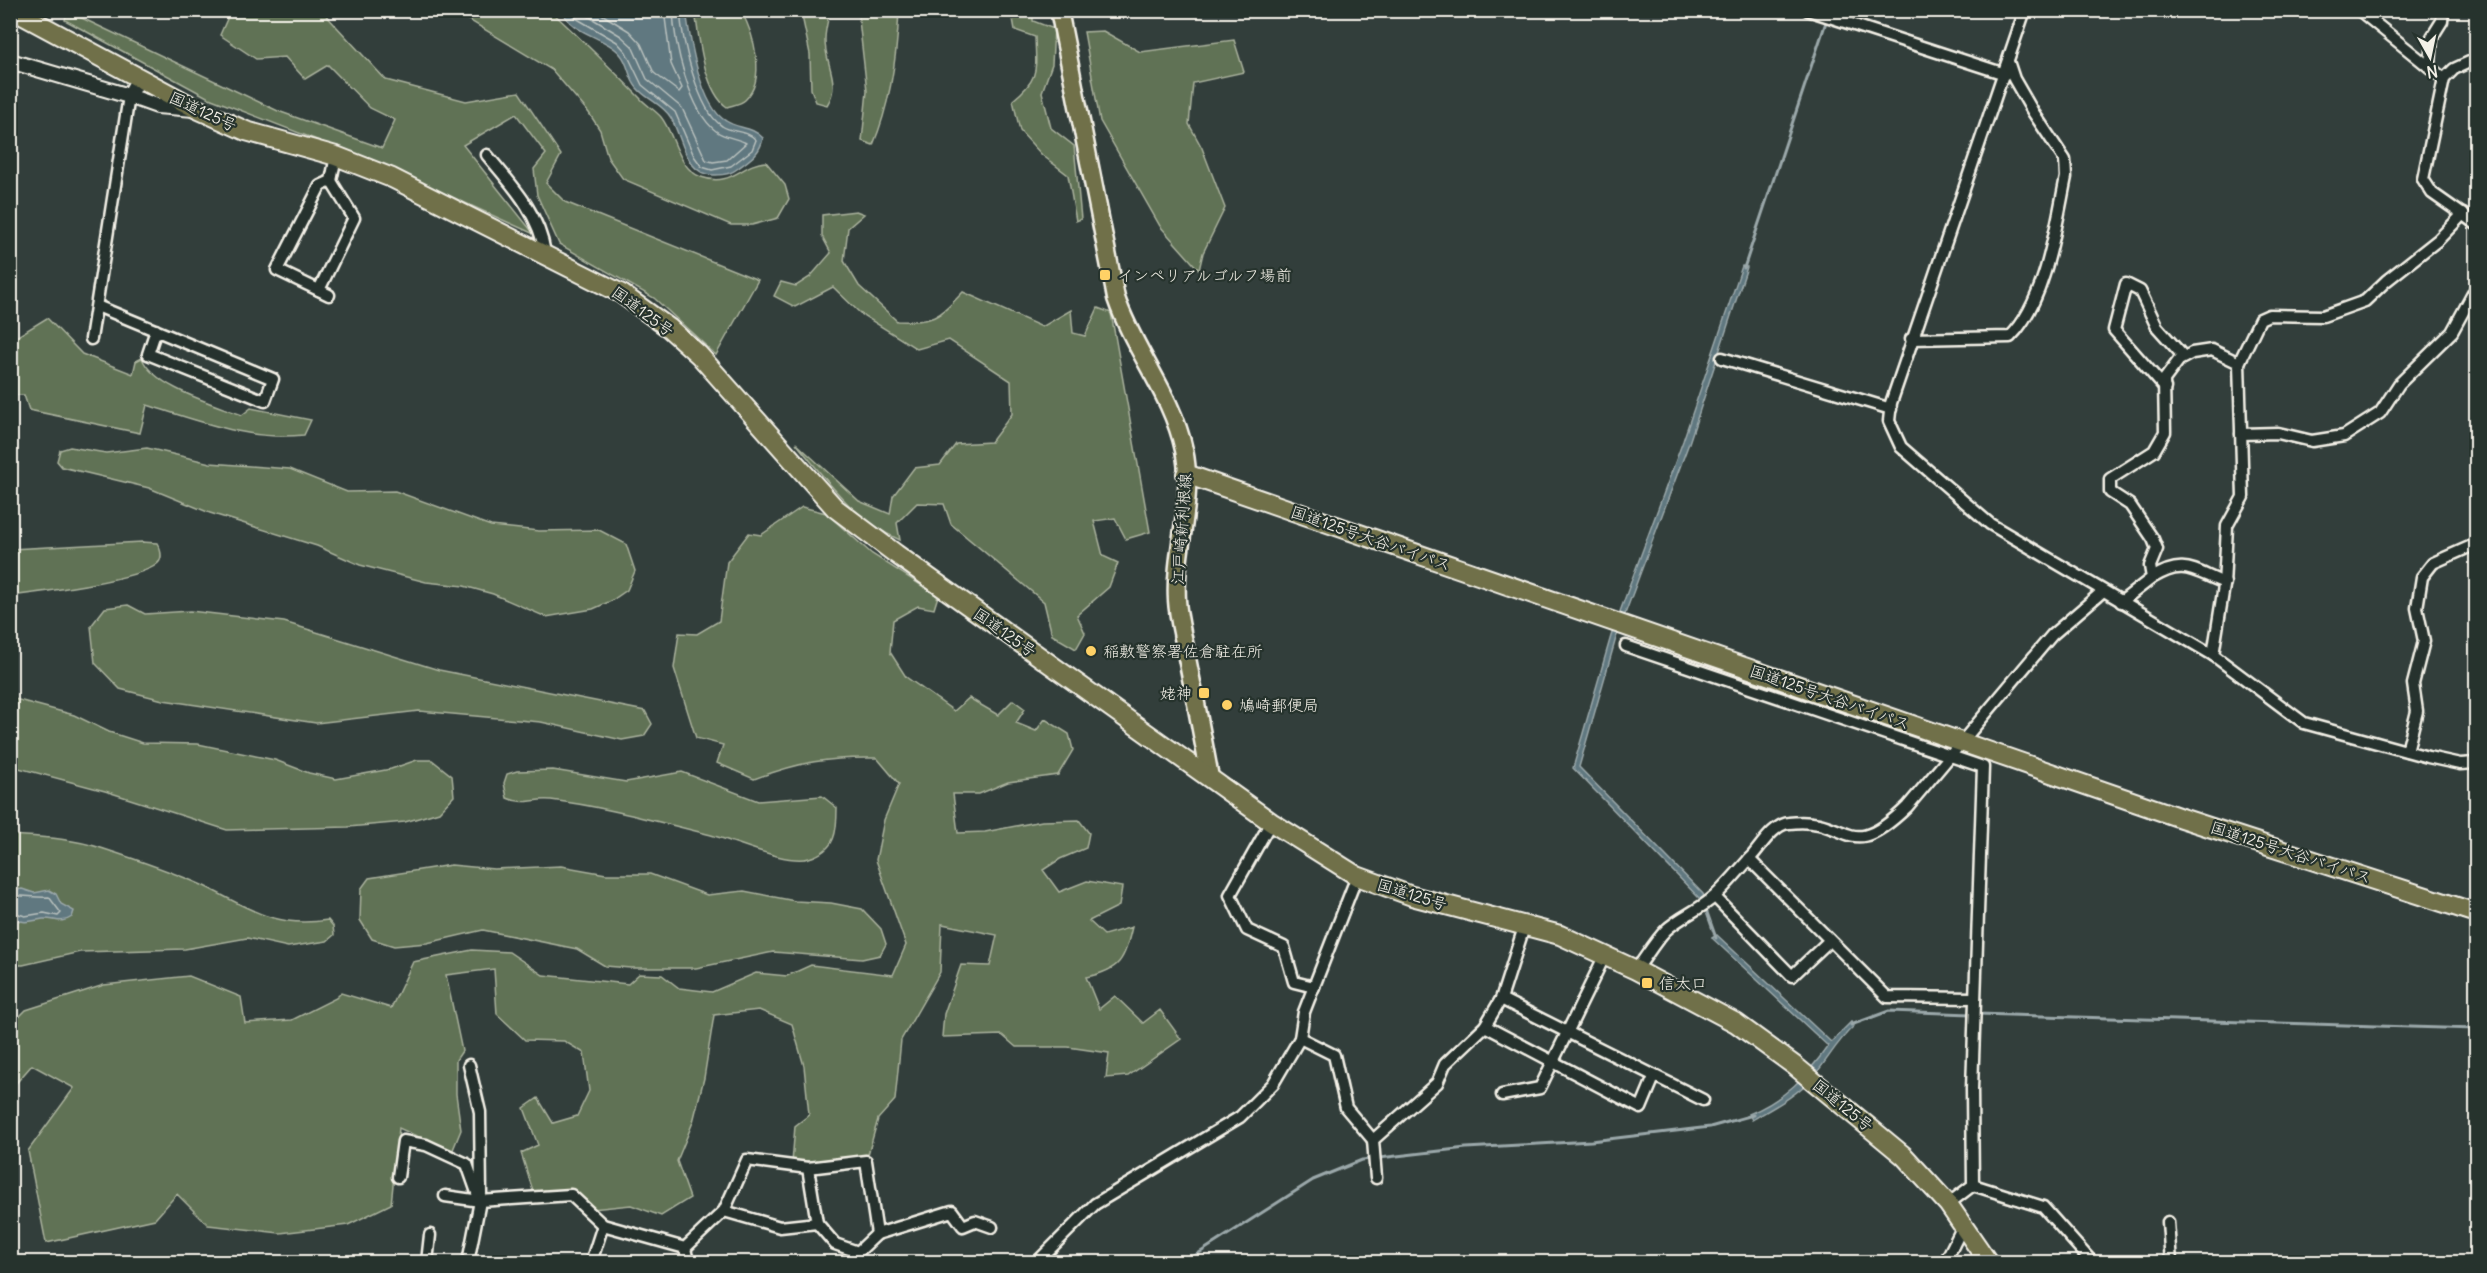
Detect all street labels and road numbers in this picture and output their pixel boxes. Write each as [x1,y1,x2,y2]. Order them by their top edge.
street label: 国道125号 [166,87,240,135]
street label: 国道125号 [608,282,678,340]
street label: 江戸崎新利根線 [1167,472,1195,586]
street label: 国道125号大谷バイパス [1288,501,1454,575]
street label: 国道125号 [970,603,1040,661]
street label: 国道125号大谷バイパス [1747,660,1913,734]
street label: 国道125号大谷バイパス [2208,817,2374,887]
street label: 国道125号 [1374,874,1450,914]
street label: 国道125号 [1809,1074,1877,1136]

